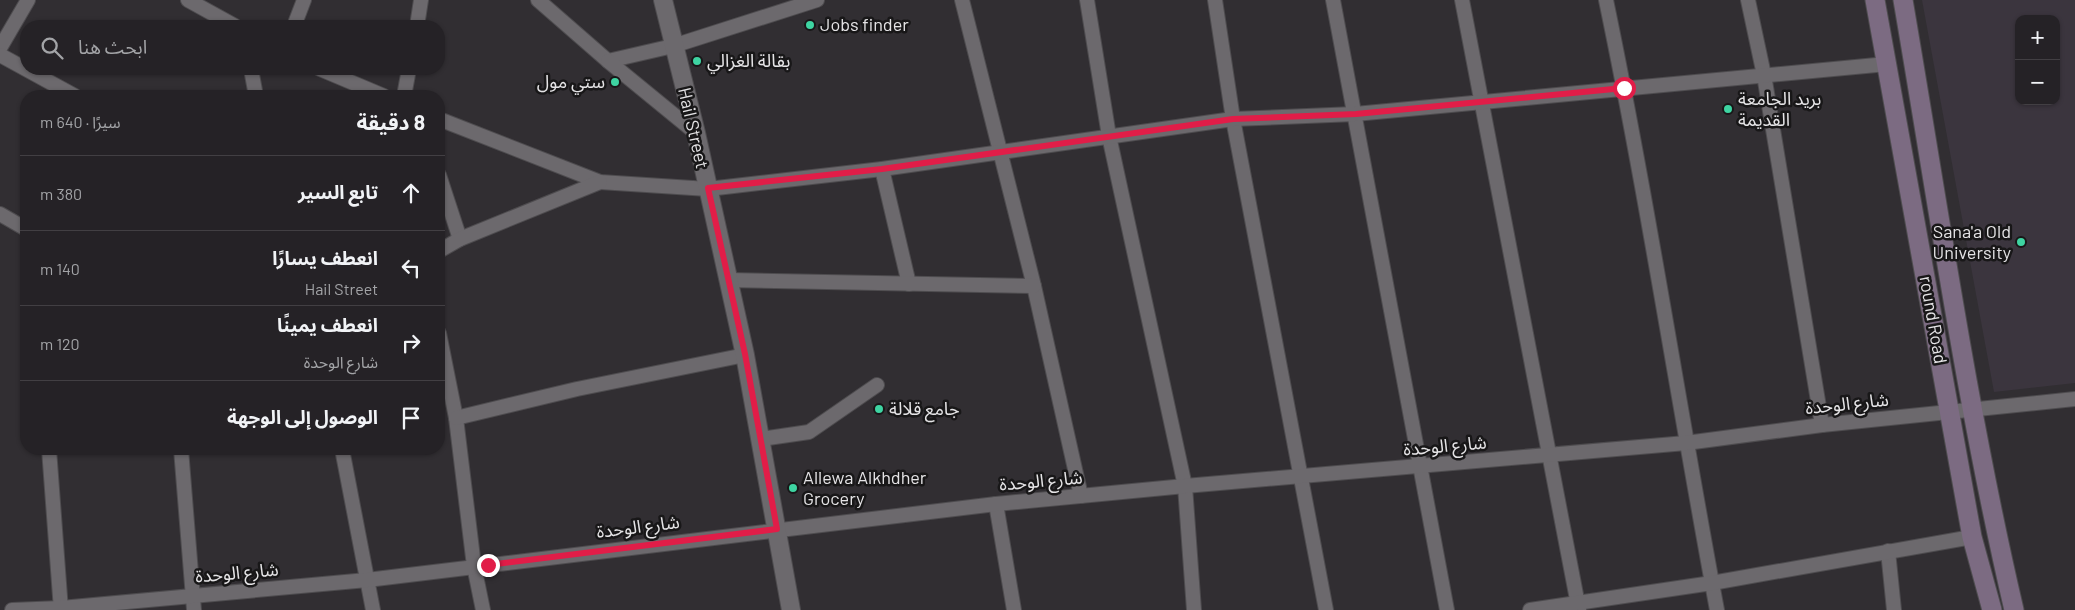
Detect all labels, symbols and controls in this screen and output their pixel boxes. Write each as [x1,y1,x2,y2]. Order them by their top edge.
place label: Jobs finder [820,13,909,35]
map controls [2015,15,2060,105]
button: + [2015,15,2060,60]
marker: Jobs finder [804,19,816,31]
search box [20,20,445,75]
icon: search [38,34,66,62]
text: ابحث هنا [78,35,147,58]
place label: بقالة الغزالي [707,49,790,74]
marker: بقالة الغزالي [691,55,703,67]
button: − [2015,60,2060,105]
place label: ستي مول [537,70,605,95]
marker: ستي مول [609,76,621,88]
route start [1613,77,1636,100]
street label: Hail Street [674,85,714,170]
place label: بريد الجامعة القديمة [1738,87,1821,130]
marker: بريد الجامعة القديمة [1722,103,1734,115]
text: 8 دقيقة [357,109,425,134]
text: سيرًا · 640 m [40,112,121,131]
icon: ahead [397,179,425,207]
text: تابع السير [298,180,378,203]
text: 380 m [40,184,82,203]
place label: Sana'a Old University [1933,220,2011,263]
marker: Sana'a Old University [2015,236,2027,248]
text: انعطف يسارًا [272,246,378,269]
icon: left [397,254,425,282]
text: 140 m [40,259,80,278]
street label: round Road [1915,274,1953,365]
text: Hail Street [305,279,378,298]
text: انعطف يمينًا [277,313,378,336]
icon: right [397,329,425,357]
text: 120 m [40,334,80,353]
text: شارع الوحدة [304,352,378,371]
street label: شارع الوحدة [1804,388,1890,422]
place label: جامع قلالة [889,397,960,423]
marker: جامع قلالة [873,403,885,415]
icon: arrive [397,404,425,432]
text: الوصول إلى الوجهة [227,405,378,428]
street label: شارع الوحدة [1402,430,1488,464]
street label: شارع الوحدة [998,465,1084,499]
place label: Allewa Alkhdher Grocery [803,466,927,509]
marker: Allewa Alkhdher Grocery [787,482,799,494]
street label: شارع الوحدة [595,510,681,546]
route end [477,554,500,577]
street label: شارع الوحدة [194,557,280,591]

